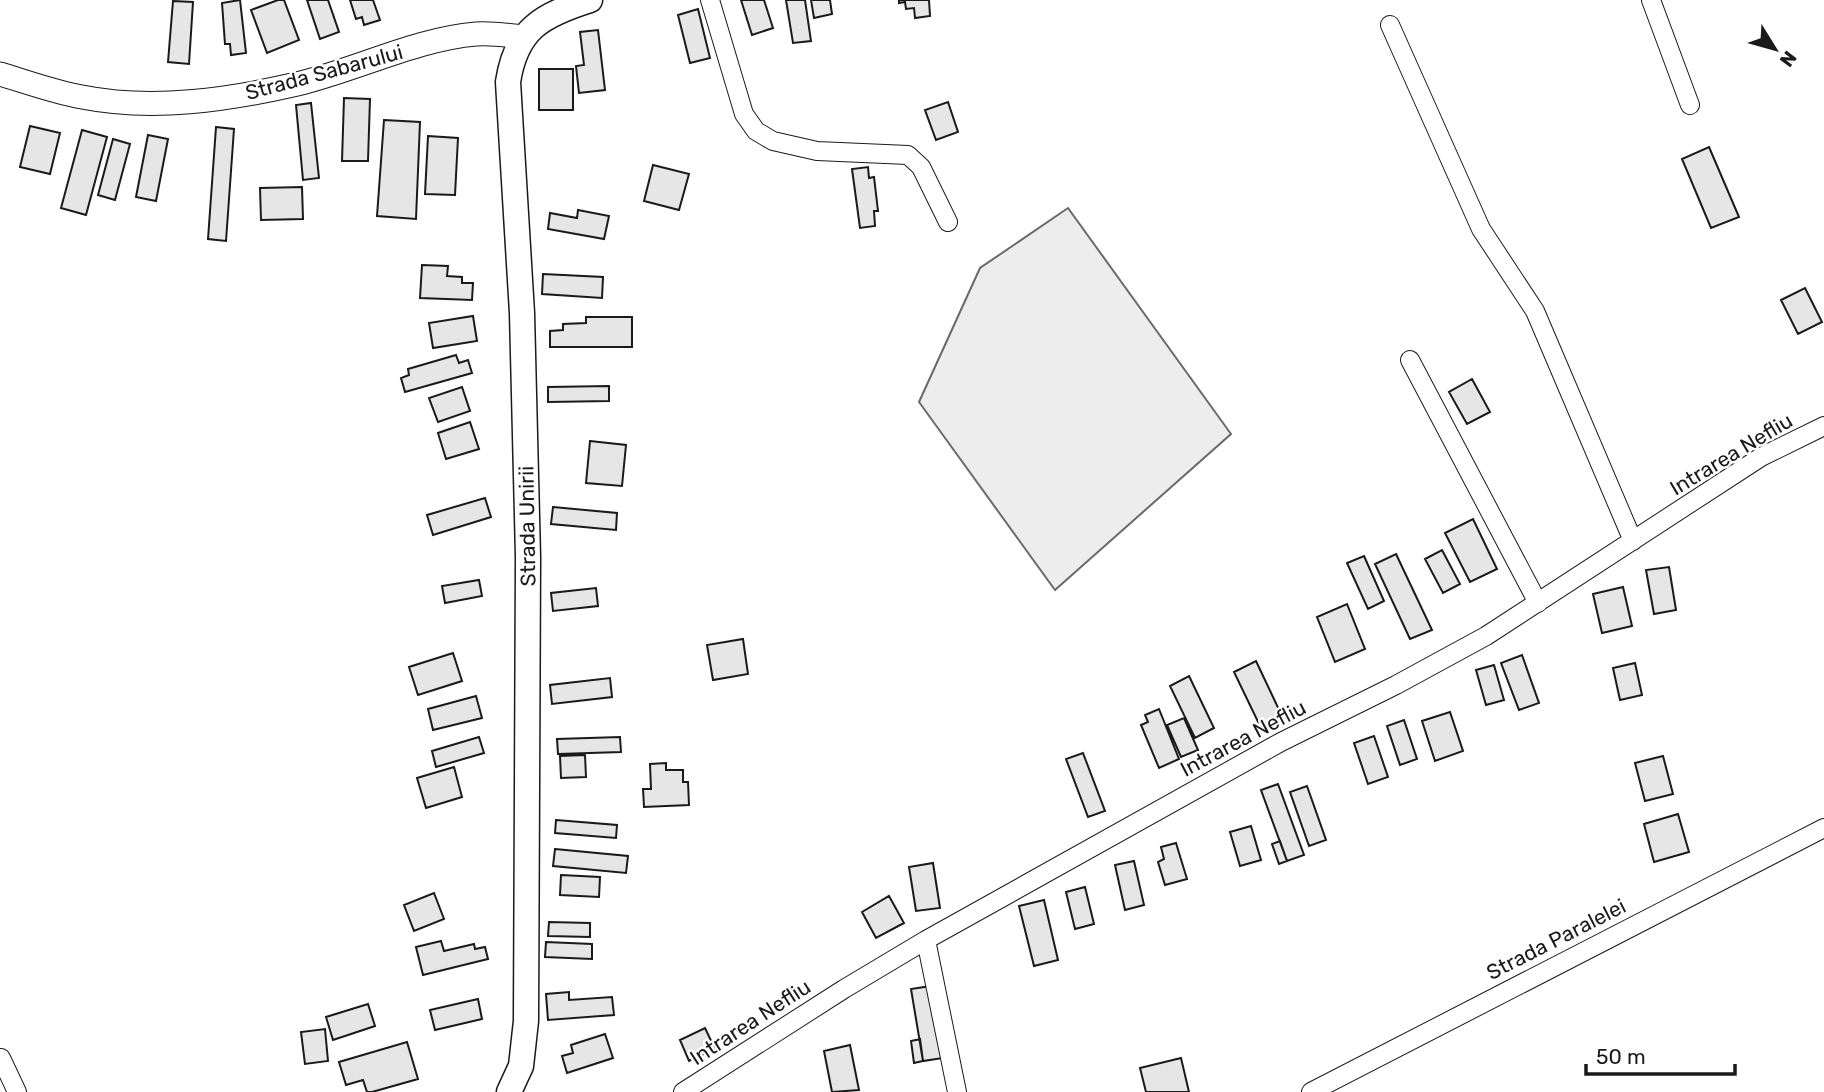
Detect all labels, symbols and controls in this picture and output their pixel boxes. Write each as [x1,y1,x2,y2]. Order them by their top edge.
north arrow [1740,14,1810,84]
street label: Strada Sabarului [242,39,406,105]
text: N [1775,47,1801,71]
street label: Intrarea Nefliu [1665,408,1797,500]
street label: Strada Unirii [513,466,541,586]
street label: Intrarea Nefliu [1176,694,1310,782]
street label: Strada Paralelei [1482,893,1630,985]
street label: Intrarea Nefliu [685,974,815,1070]
scale bar [1586,1032,1735,1076]
text: 50 m [1596,1044,1646,1069]

